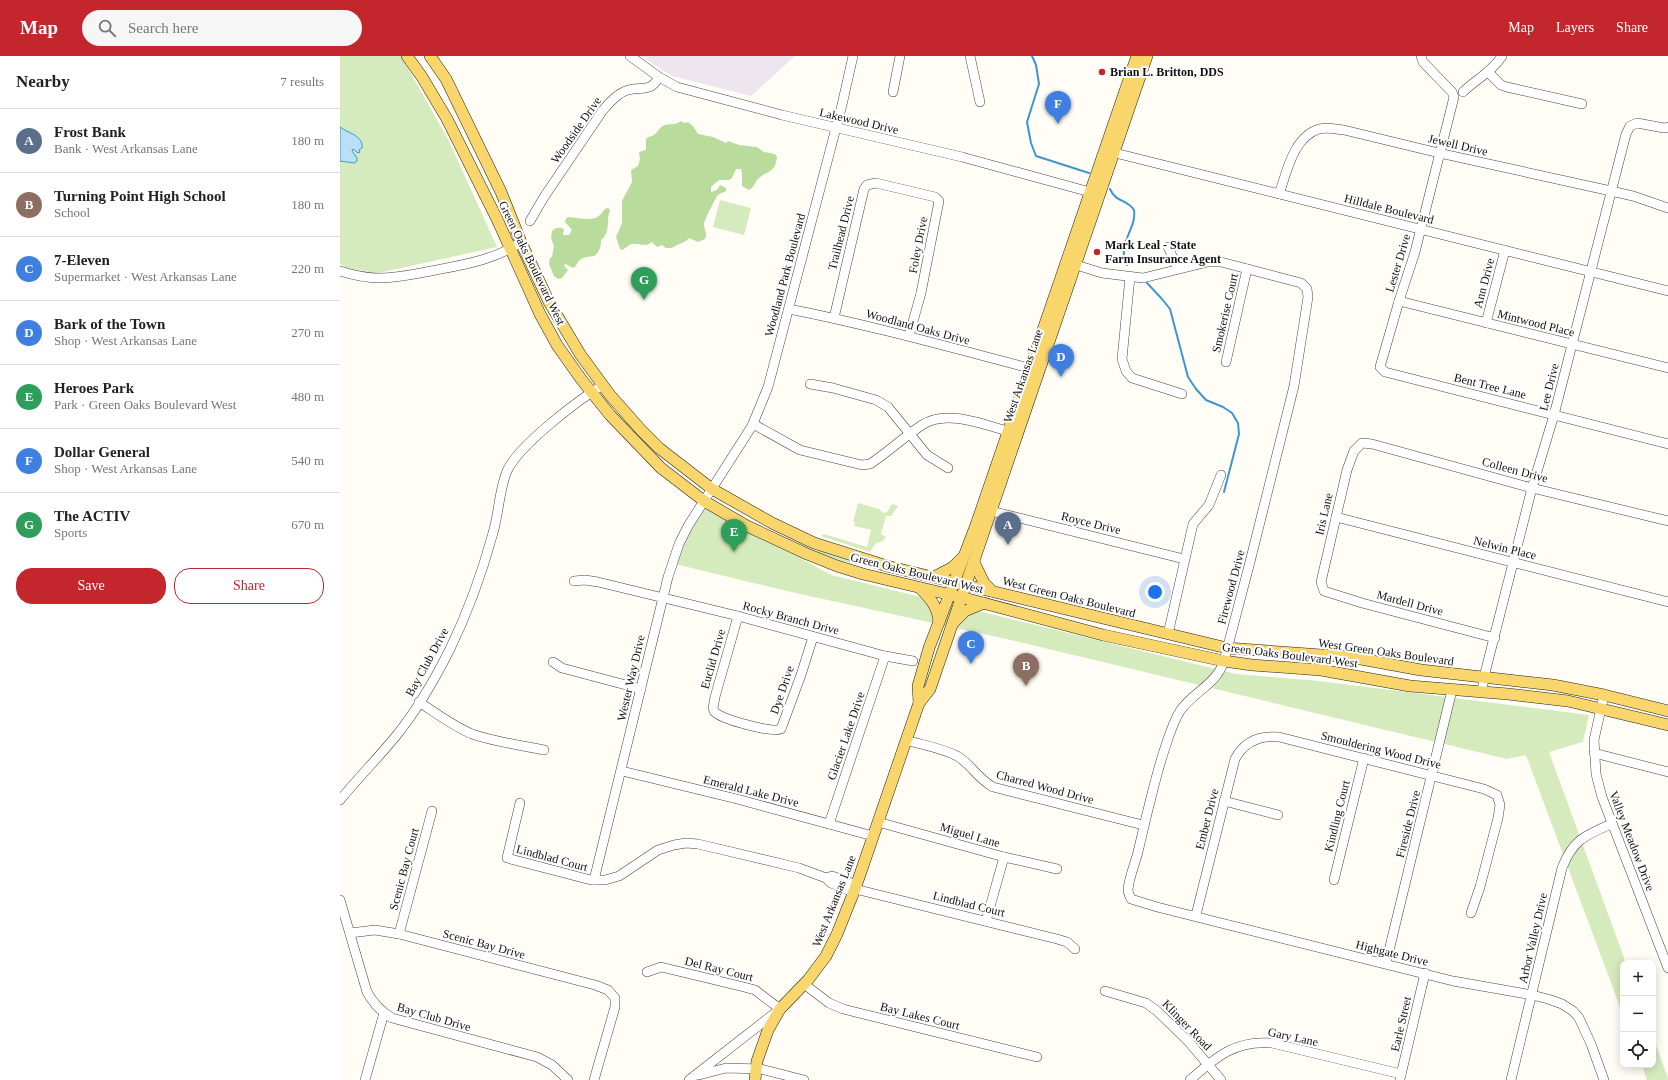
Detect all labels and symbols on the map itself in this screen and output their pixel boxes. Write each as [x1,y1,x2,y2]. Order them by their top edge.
place label: Brian L. Britton, DDS [1110,65,1224,79]
marker: Brian L. Britton, DDS [1097,67,1107,77]
pin: F [1045,91,1071,124]
street label: Woodside Drive [548,94,604,166]
street label: Lakewood Drive [818,105,900,137]
street label: Jewell Drive [1427,131,1489,159]
street label: Hilldale Boulevard [1343,191,1435,227]
street label: Trailhead Drive [825,194,857,272]
street label: Green Oaks Boulevard West [496,199,568,328]
street label: Woodland Park Boulevard [762,212,808,338]
street label: Foley Drive [906,215,930,275]
street label: Lester Drive [1382,232,1414,294]
place label: Mark Leal - State Farm Insurance Agent [1105,238,1221,266]
marker: Mark Leal - State Farm Insurance Agent [1092,247,1102,257]
street label: Ann Drive [1471,257,1497,309]
pin: G [631,267,657,300]
street label: Smokerise Court [1209,271,1241,354]
street label: Woodland Oaks Drive [865,306,971,348]
street label: Mintwood Place [1496,307,1576,339]
street label: West Arkansas Lane [1000,328,1046,424]
pin: D [1048,344,1074,377]
street label: Lee Drive [1536,362,1562,412]
street label: Bent Tree Lane [1452,370,1528,402]
street label: Colleen Drive [1481,454,1549,486]
street label: Iris Lane [1312,491,1336,537]
street label: Royce Drive [1060,509,1122,537]
pin: A [995,512,1021,545]
pin: E [721,519,747,552]
street label: Nelwin Place [1472,533,1538,563]
street label: Firewood Drive [1214,548,1248,626]
street label: Green Oaks Boulevard West [849,550,986,596]
street label: West Green Oaks Boulevard [1001,574,1137,620]
your location [1145,582,1165,602]
street label: Mardell Drive [1375,587,1445,619]
street label: Rocky Branch Drive [741,598,841,638]
street label: Bay Club Drive [402,625,452,699]
street label: Euclid Drive [698,627,728,691]
pin: C [958,631,984,664]
street label: Wester Way Drive [614,634,648,722]
street label: West Green Oaks Boulevard [1317,636,1455,668]
street label: Green Oaks Boulevard West [1221,640,1359,670]
pin: B [1013,653,1039,686]
street label: Dye Drive [767,664,797,716]
street label: Glacier Lake Drive [824,690,868,782]
street label: Smouldering Wood Drive [1319,728,1443,772]
street label: Charred Wood Drive [995,767,1095,807]
street label: Emerald Lake Drive [702,772,800,810]
street label: Kindling Court [1321,778,1353,853]
street label: Ember Drive [1193,787,1221,851]
street label: Fireside Drive [1393,789,1423,859]
street label: Valley Meadow Drive [1606,789,1658,893]
street label: Miguel Lane [938,820,1002,850]
street label: Scenic Bay Court [386,826,422,912]
street label: Lindblad Court [515,842,590,874]
street label: West Arkansas Lane [809,853,859,949]
street label: Lindblad Court [932,888,1007,920]
street label: Arbor Valley Drive [1516,891,1550,985]
street label: Scenic Bay Drive [441,926,527,962]
street label: Highgate Drive [1354,937,1430,969]
street label: Del Ray Court [683,954,755,984]
street label: Earle Street [1388,994,1414,1053]
street label: Klinger Road [1159,997,1215,1053]
street label: Bay Lakes Court [879,999,962,1033]
street label: Bay Club Drive [396,1000,472,1034]
street label: Gary Lane [1267,1025,1319,1049]

